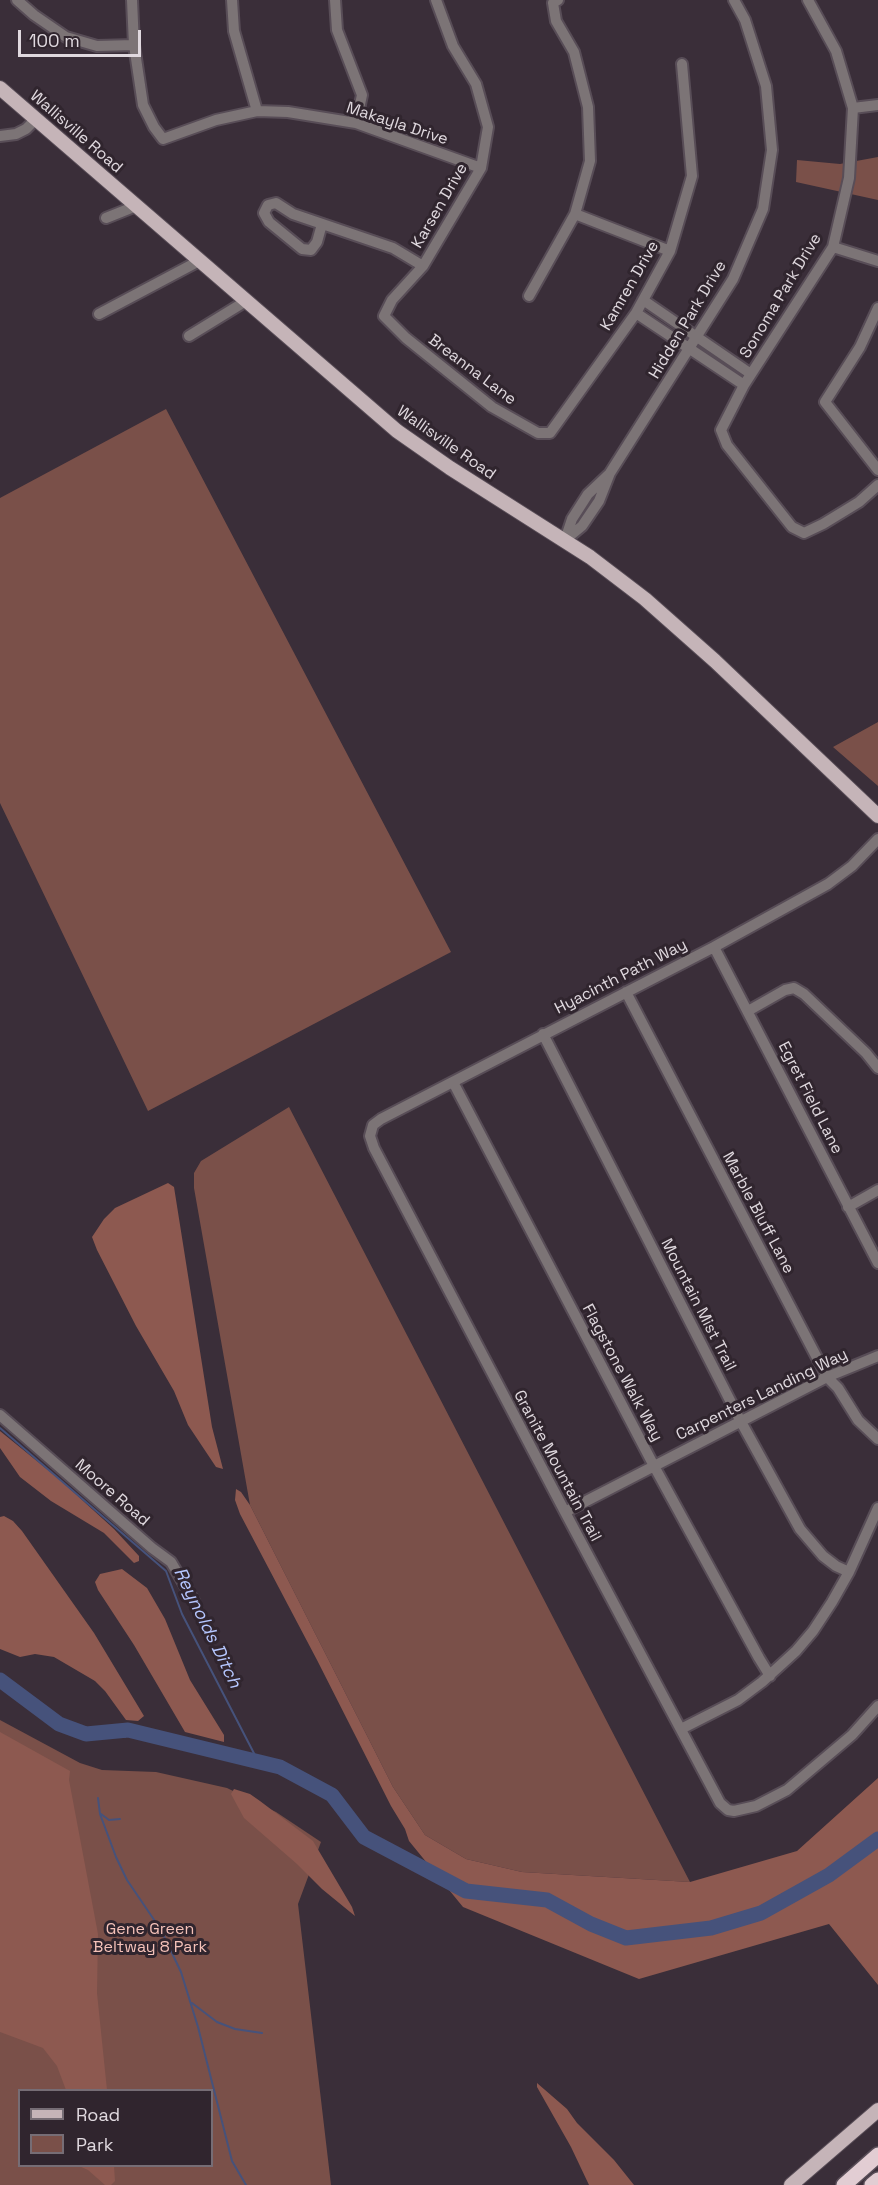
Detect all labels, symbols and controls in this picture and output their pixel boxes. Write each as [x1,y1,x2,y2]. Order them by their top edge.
scale bar [21,18,144,56]
text: 100 m [29,29,80,52]
street label: Wallisville Road [26,87,126,177]
street label: Makayla Drive [344,99,450,149]
street label: Karsen Drive [408,160,472,252]
street label: Sonoma Park Drive [736,230,826,362]
street label: Kamren Drive [597,238,663,334]
street label: Hidden Park Drive [645,258,731,382]
street label: Breanna Lane [424,331,520,409]
street label: Wallisville Road [393,402,499,484]
street label: Hyacinth Path Way [552,935,690,1019]
street label: Egret Field Lane [773,1039,847,1157]
street label: Marble Bluff Lane [718,1149,798,1277]
street label: Mountain Mist Trail [656,1236,740,1374]
street label: Flagstone Walk Way [578,1301,666,1445]
street label: Carpenters Landing Way [673,1345,851,1445]
street label: Granite Mountain Trail [509,1387,605,1545]
street label: Moore Road [71,1456,153,1530]
water label: Reynolds Ditch [168,1564,246,1692]
park label: Gene Green Beltway 8 Park [93,1920,207,1958]
legend [18,2089,213,2167]
text: Road [76,2103,120,2126]
text: Park [76,2133,113,2156]

